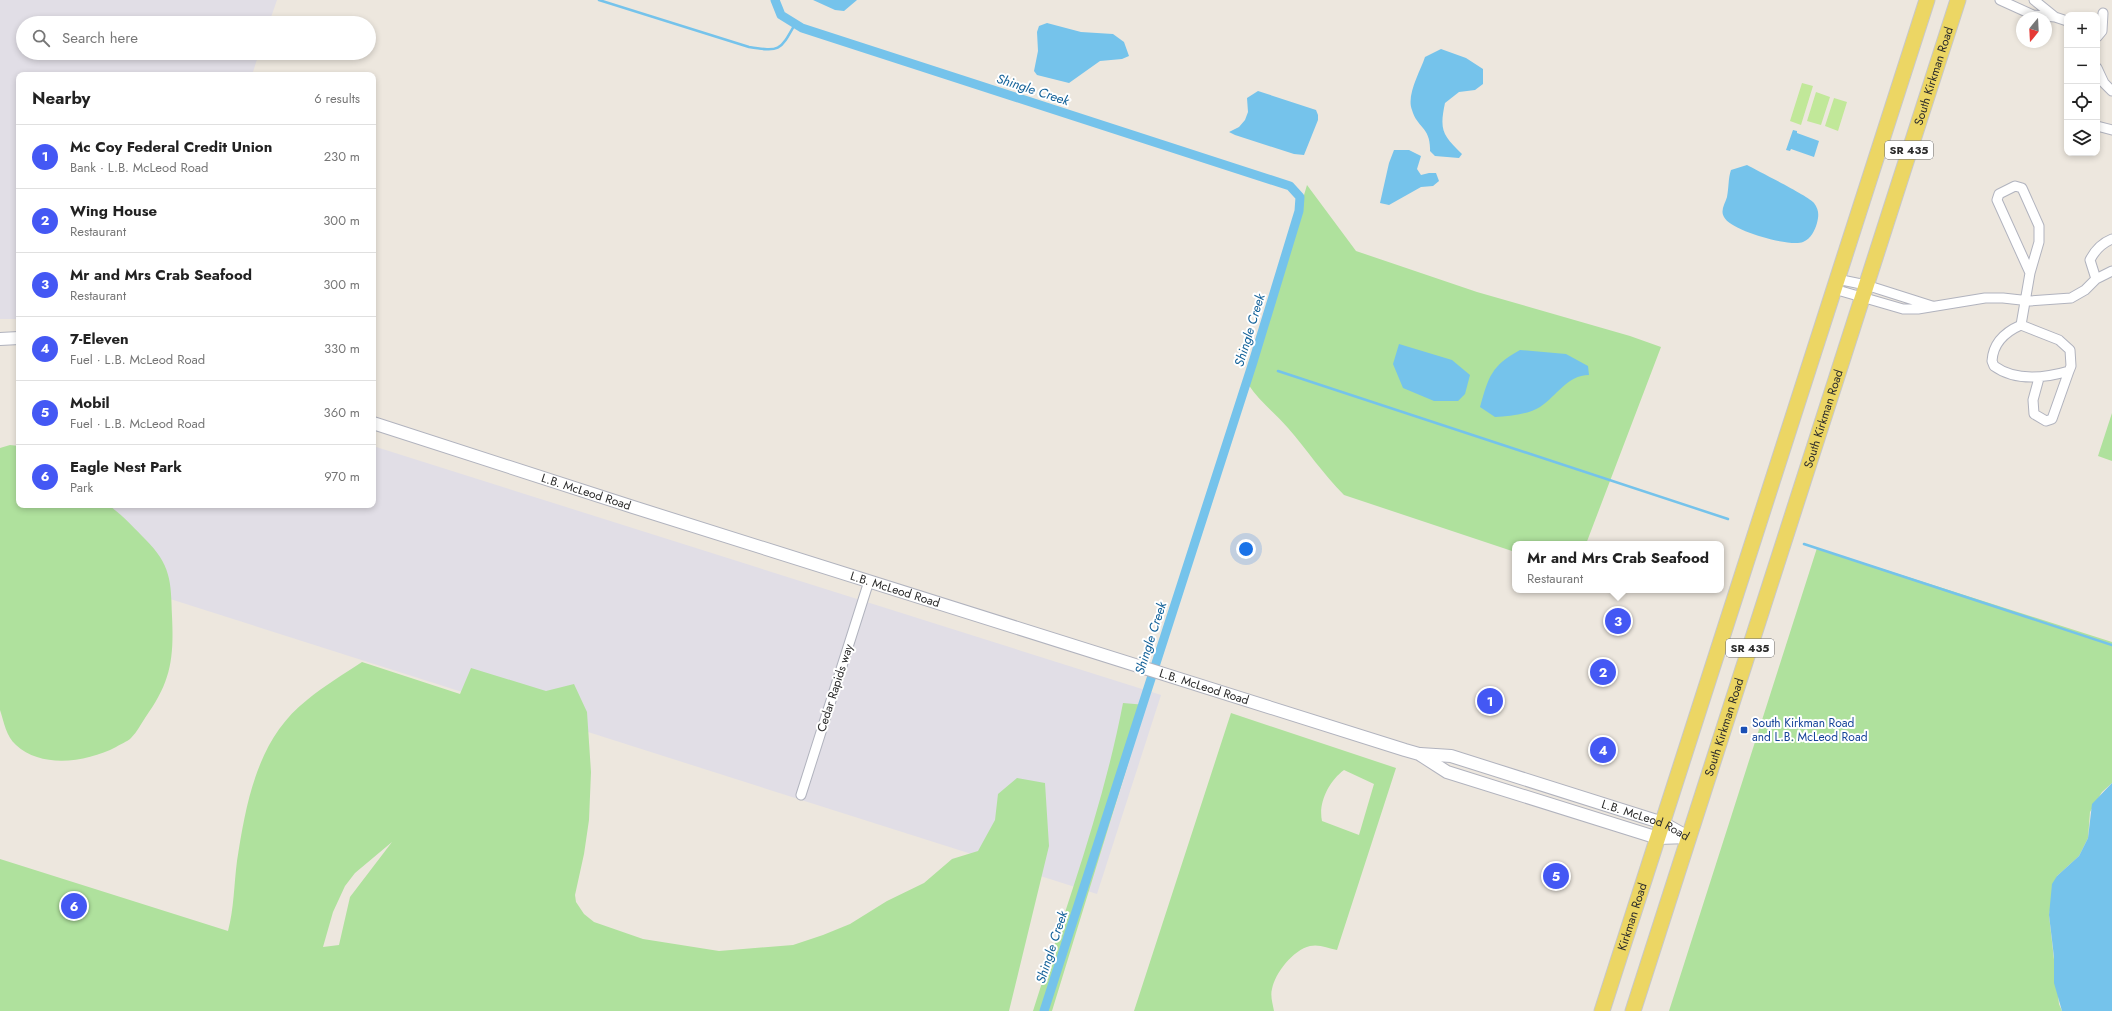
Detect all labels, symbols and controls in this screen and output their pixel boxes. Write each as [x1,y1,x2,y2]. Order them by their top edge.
north arrow [2016,12,2052,48]
map controls [2064,12,2100,156]
button: + [2064,12,2100,48]
search box [16,16,376,60]
street label: South Kirkman Road [1909,25,1958,128]
icon: search [30,27,52,49]
text: Search here [62,27,138,49]
button: − [2064,48,2100,84]
water label: Shingle Creek [994,69,1072,110]
button: locate [2064,84,2100,120]
text: Nearby [32,86,90,110]
text: 6 results [314,89,360,108]
button: layers [2064,120,2100,156]
text: Mc Coy Federal Credit Union [70,136,272,158]
road number: SR 435 [1885,141,1933,159]
text: 1 [42,147,48,166]
text: 230 m [324,147,360,166]
text: Bank · L.B. McLeod Road [70,158,209,177]
text: Wing House [70,200,157,222]
text: 2 [41,211,49,230]
text: 300 m [323,211,360,230]
text: Restaurant [70,222,126,241]
text: Mr and Mrs Crab Seafood [70,264,252,286]
text: 3 [41,275,49,294]
text: 300 m [323,275,360,294]
text: Restaurant [70,286,126,305]
water label: Shingle Creek [1229,291,1270,369]
text: 7-Eleven [70,328,129,350]
text: 4 [40,339,50,358]
text: 330 m [324,339,360,358]
text: Fuel · L.B. McLeod Road [70,350,205,369]
street label: South Kirkman Road [1799,367,1848,470]
text: Mobil [70,392,110,414]
text: 5 [41,403,49,422]
text: 360 m [324,403,360,422]
text: Fuel · L.B. McLeod Road [70,414,205,433]
text: Eagle Nest Park [70,456,182,478]
text: 6 [41,467,49,486]
text: 970 m [324,467,360,486]
street label: L.B. McLeod Road [539,469,633,515]
text: Park [70,478,93,497]
your location [1236,539,1256,559]
popup [1512,541,1724,593]
text: Mr and Mrs Crab Seafood [1527,547,1709,569]
street label: L.B. McLeod Road [848,567,942,612]
text: Restaurant [1527,569,1583,588]
water label: Shingle Creek [1130,599,1171,677]
pin: 3 [1605,606,1631,636]
road number: SR 435 [1726,639,1774,657]
street label: Cedar Rapids way [812,641,858,734]
pin: 2 [1590,657,1616,687]
street label: L.B. McLeod Road [1157,664,1251,709]
street label: South Kirkman Road [1700,676,1748,779]
pin: 1 [1477,686,1503,716]
place label: South Kirkman Road and L.B. McLeod Road [1752,714,1868,746]
marker: South Kirkman Road and L.B. McLeod Road [1739,725,1749,735]
pin: 4 [1590,735,1616,765]
street label: L.B. McLeod Road [1599,795,1693,845]
pin: 5 [1543,861,1569,891]
street label: Kirkman Road [1613,881,1652,953]
pin: 6 [61,891,87,921]
water label: Shingle Creek [1031,908,1072,986]

